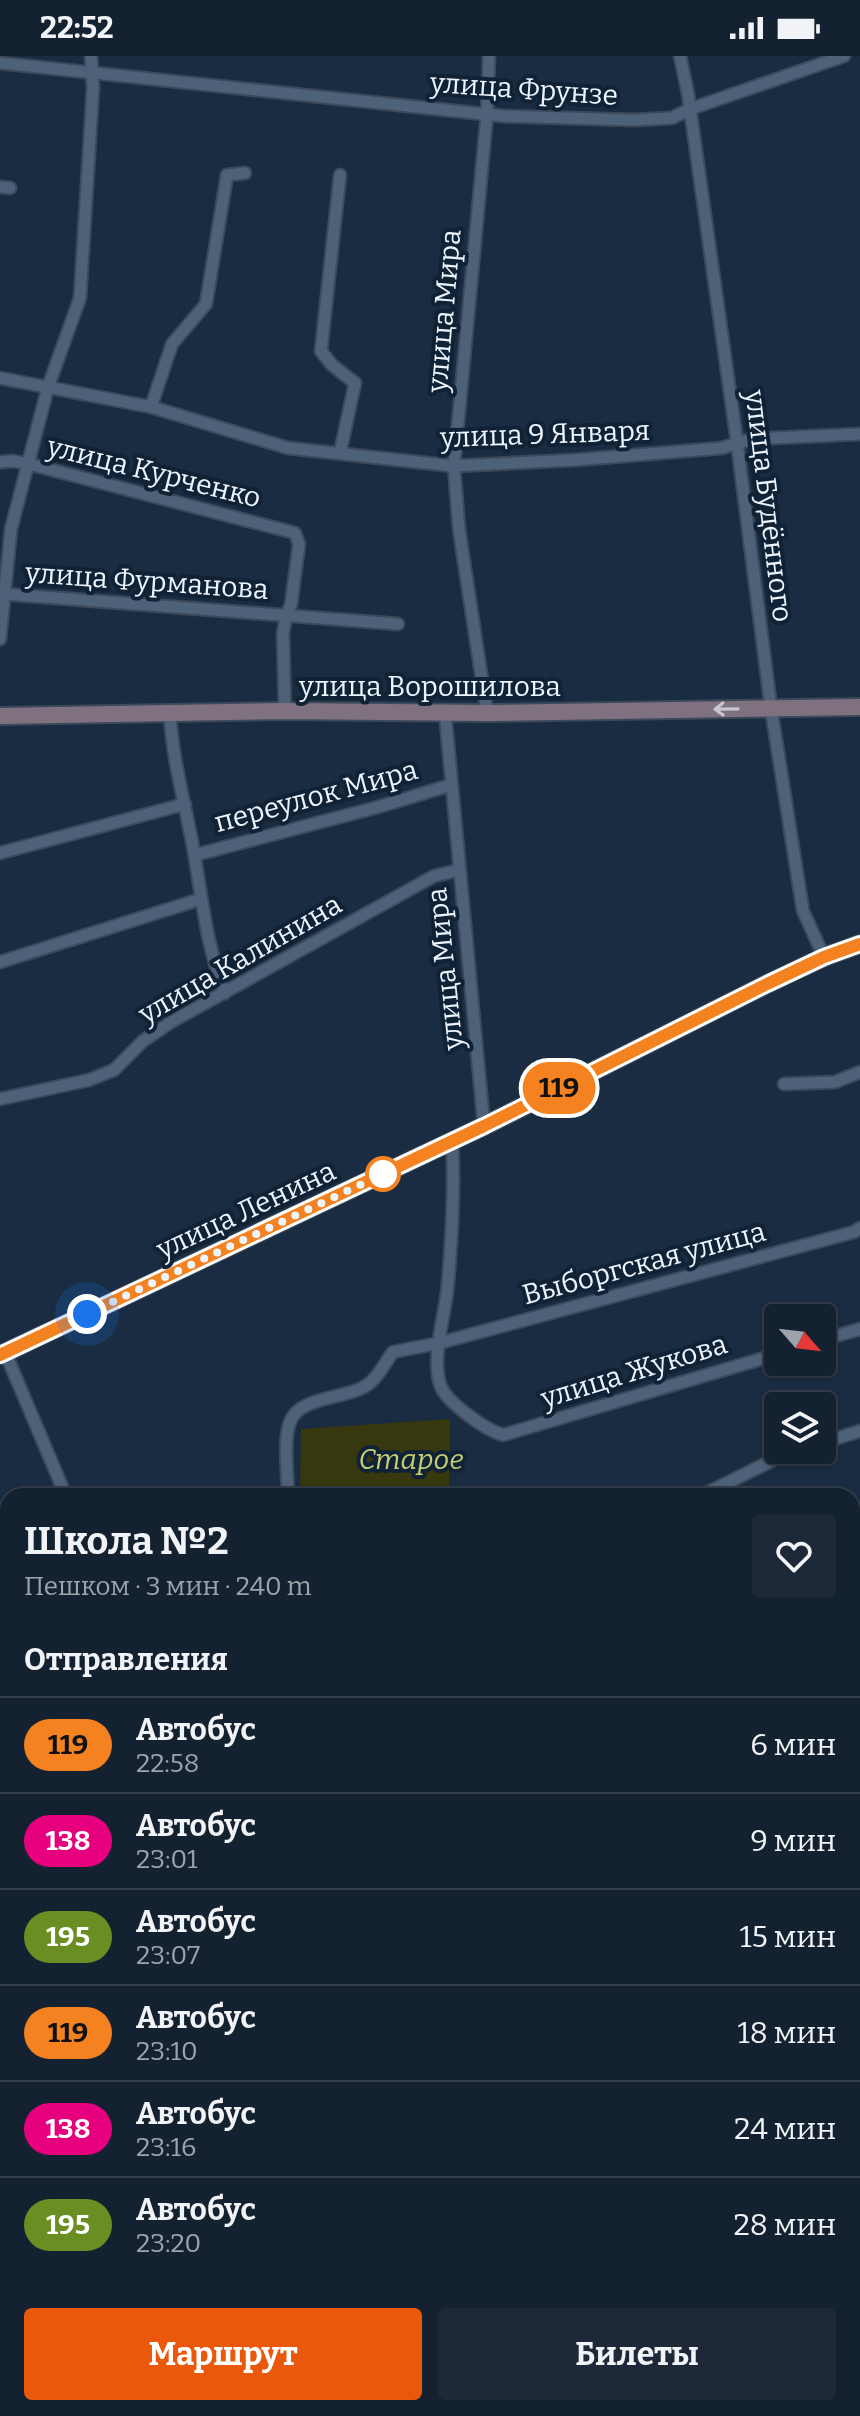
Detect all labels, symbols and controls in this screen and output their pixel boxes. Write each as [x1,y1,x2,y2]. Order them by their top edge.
text: 22:52 [40,10,114,46]
street label: улица Фрунзе [428,66,619,112]
street label: улица Мира [420,228,468,395]
street label: улица Будённого [738,387,800,624]
street label: улица 9 Января [439,414,650,454]
street label: улица Курченко [43,429,264,514]
street label: улица Фурманова [23,556,270,606]
street label: улица Ворошилова [298,670,561,703]
one-way arrow [713,701,740,717]
street label: переулок Мира [211,753,421,839]
street label: улица Мира [420,886,470,1053]
street label: улица Калинина [132,888,347,1031]
line badge: 119 [513,1062,605,1114]
text: 119 [539,1071,579,1104]
street label: улица Ленина [150,1154,341,1266]
unlabelled marker [366,1157,400,1191]
street label: Выборгская улица [519,1215,769,1311]
your location [67,1294,107,1334]
north arrow [764,1304,836,1376]
map controls [764,1304,836,1464]
street label: улица Жукова [536,1327,731,1415]
button: layers [764,1392,836,1464]
park label: Старое [359,1443,463,1476]
button: heart [752,1514,836,1598]
text: Школа №2 [24,1518,229,1564]
text: Пешком · 3 мин · 240 m [24,1571,312,1602]
text: Отправления [24,1642,228,1678]
text: Автобус [136,1712,256,1748]
text: 6 мин [750,1727,836,1763]
text: 119 [48,1728,88,1761]
text: 22:58 [136,1748,199,1779]
text: Автобус [136,1808,256,1844]
text: 9 мин [750,1823,836,1859]
text: 138 [45,1824,91,1857]
text: 23:01 [136,1844,198,1875]
text: Автобус [136,1904,256,1940]
text: 15 мин [740,1919,836,1955]
text: 195 [46,1920,90,1953]
text: 23:07 [136,1940,200,1971]
text: Автобус [136,2000,256,2036]
text: 18 мин [738,2015,836,2051]
text: 119 [48,2016,88,2049]
text: 23:10 [136,2036,198,2067]
text: Автобус [136,2096,256,2132]
text: 24 мин [734,2111,836,2147]
text: 138 [45,2112,91,2145]
text: 23:16 [136,2132,196,2163]
text: Автобус [136,2192,256,2228]
text: 28 мин [733,2207,836,2243]
text: 195 [46,2208,90,2241]
text: 23:20 [136,2228,201,2259]
button: Маршрут [24,2308,422,2400]
button: Билеты [438,2308,836,2400]

